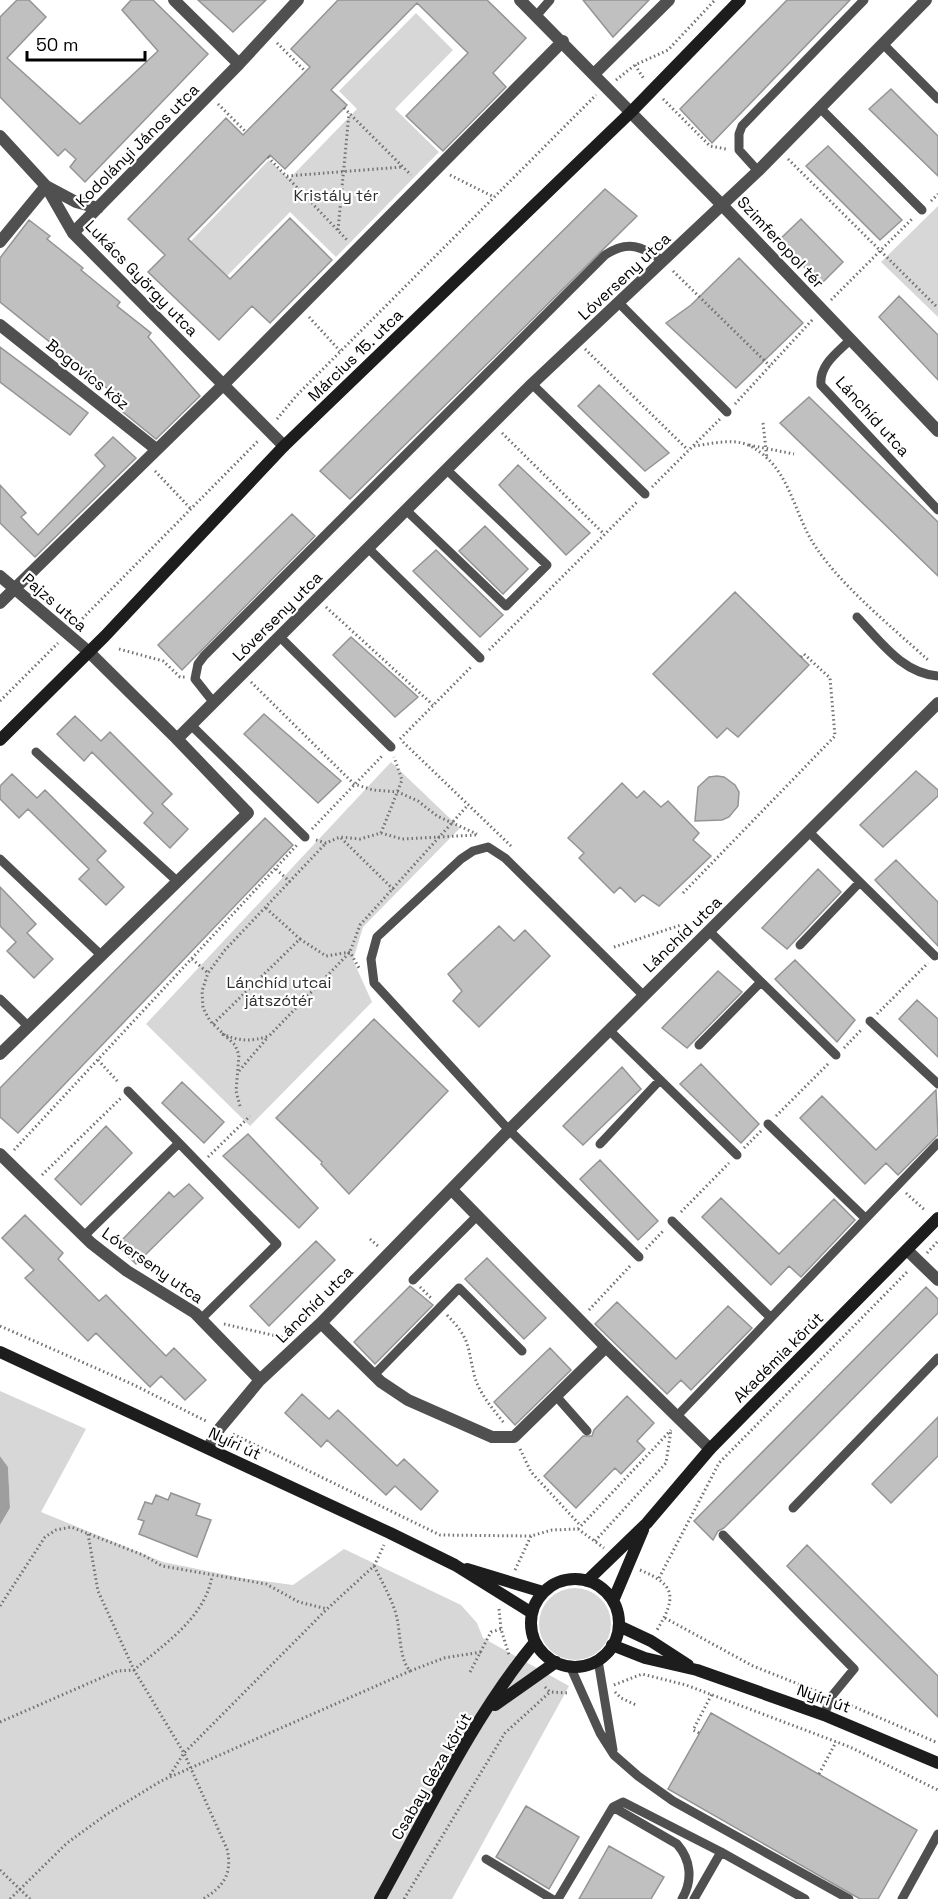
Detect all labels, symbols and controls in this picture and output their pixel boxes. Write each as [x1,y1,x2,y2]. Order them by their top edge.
scale bar [27,24,146,62]
text: 50 m [36,33,78,56]
street label: Kodolányi János utca [71,79,204,212]
park label: Kristály tér [294,185,378,206]
street label: Szimferopol tér [733,192,829,293]
street label: Lukács György utca [81,216,203,341]
street label: Lóverseny utca [574,228,675,325]
street label: Március 15. utca [303,305,407,406]
street label: Bogovics köz [42,334,134,414]
street label: Lánchíd utca [831,372,914,461]
street label: Lóverseny utca [228,567,327,666]
street label: Pajzs utca [18,569,91,636]
street label: Lánchíd utca [639,892,726,977]
park label: Lánchíd utcai játszótér [226,972,332,1011]
street label: Lóverseny utca [98,1223,207,1308]
street label: Lánchíd utca [271,1261,358,1348]
street label: Akadémia körút [729,1308,828,1407]
street label: Nyíri út [205,1422,264,1465]
street label: Nyíri út [794,1679,854,1718]
street label: Csabay Géza körút [386,1709,476,1844]

